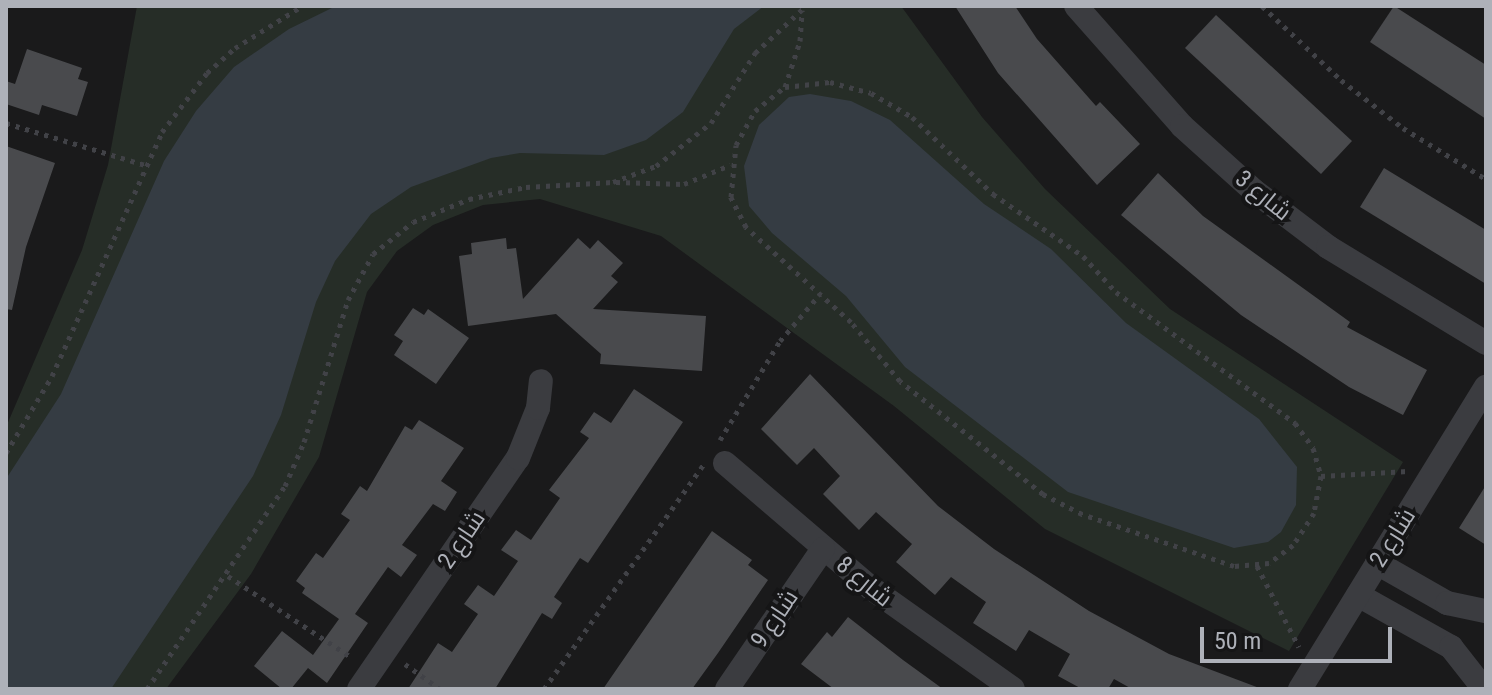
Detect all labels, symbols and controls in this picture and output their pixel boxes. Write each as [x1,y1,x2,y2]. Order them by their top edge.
street label: شارع 3 [1229,165,1297,227]
street label: شارع 2 [1364,503,1422,573]
street label: شارع 2 [432,505,492,575]
street label: شارع 8 [830,551,898,613]
street label: شارع 9 [745,584,805,654]
scale bar [1204,611,1396,661]
text: 50 m [1214,627,1261,655]

